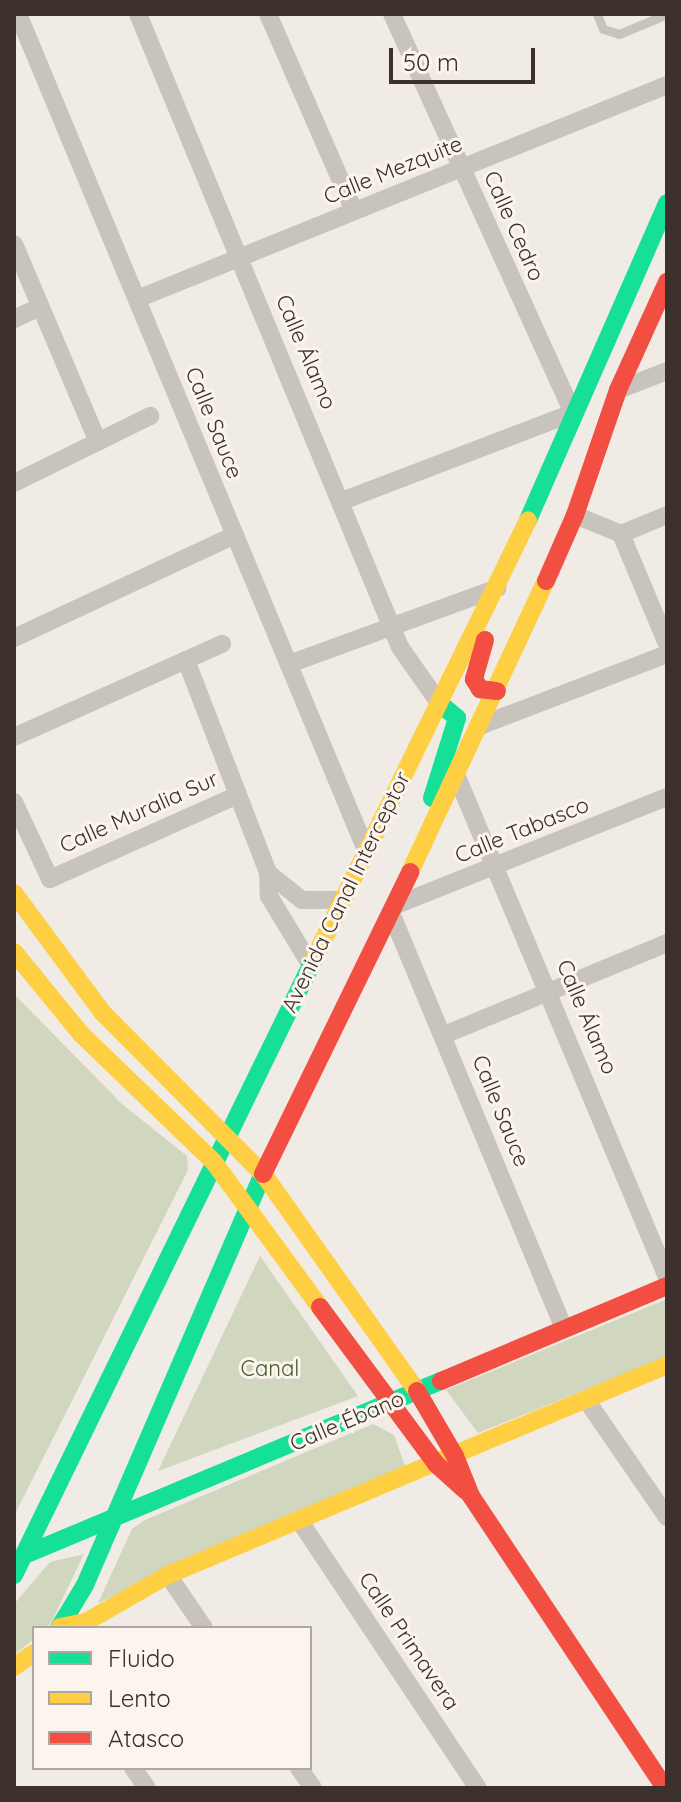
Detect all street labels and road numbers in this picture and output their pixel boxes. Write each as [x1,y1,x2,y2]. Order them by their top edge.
street label: Calle Mezquite [320,130,466,210]
street label: Calle Cedro [478,167,550,285]
street label: Calle Álamo [270,291,342,413]
street label: Calle Sauce [180,363,248,483]
street label: Calle Muralia Sur [56,765,222,859]
street label: Avenida Canal Interceptor [276,767,416,1017]
street label: Calle Tabasco [451,791,593,869]
street label: Calle Álamo [551,956,623,1078]
street label: Calle Sauce [467,1051,535,1171]
street label: Calle Ébano [286,1385,408,1457]
street label: Calle Primavera [353,1567,465,1715]

